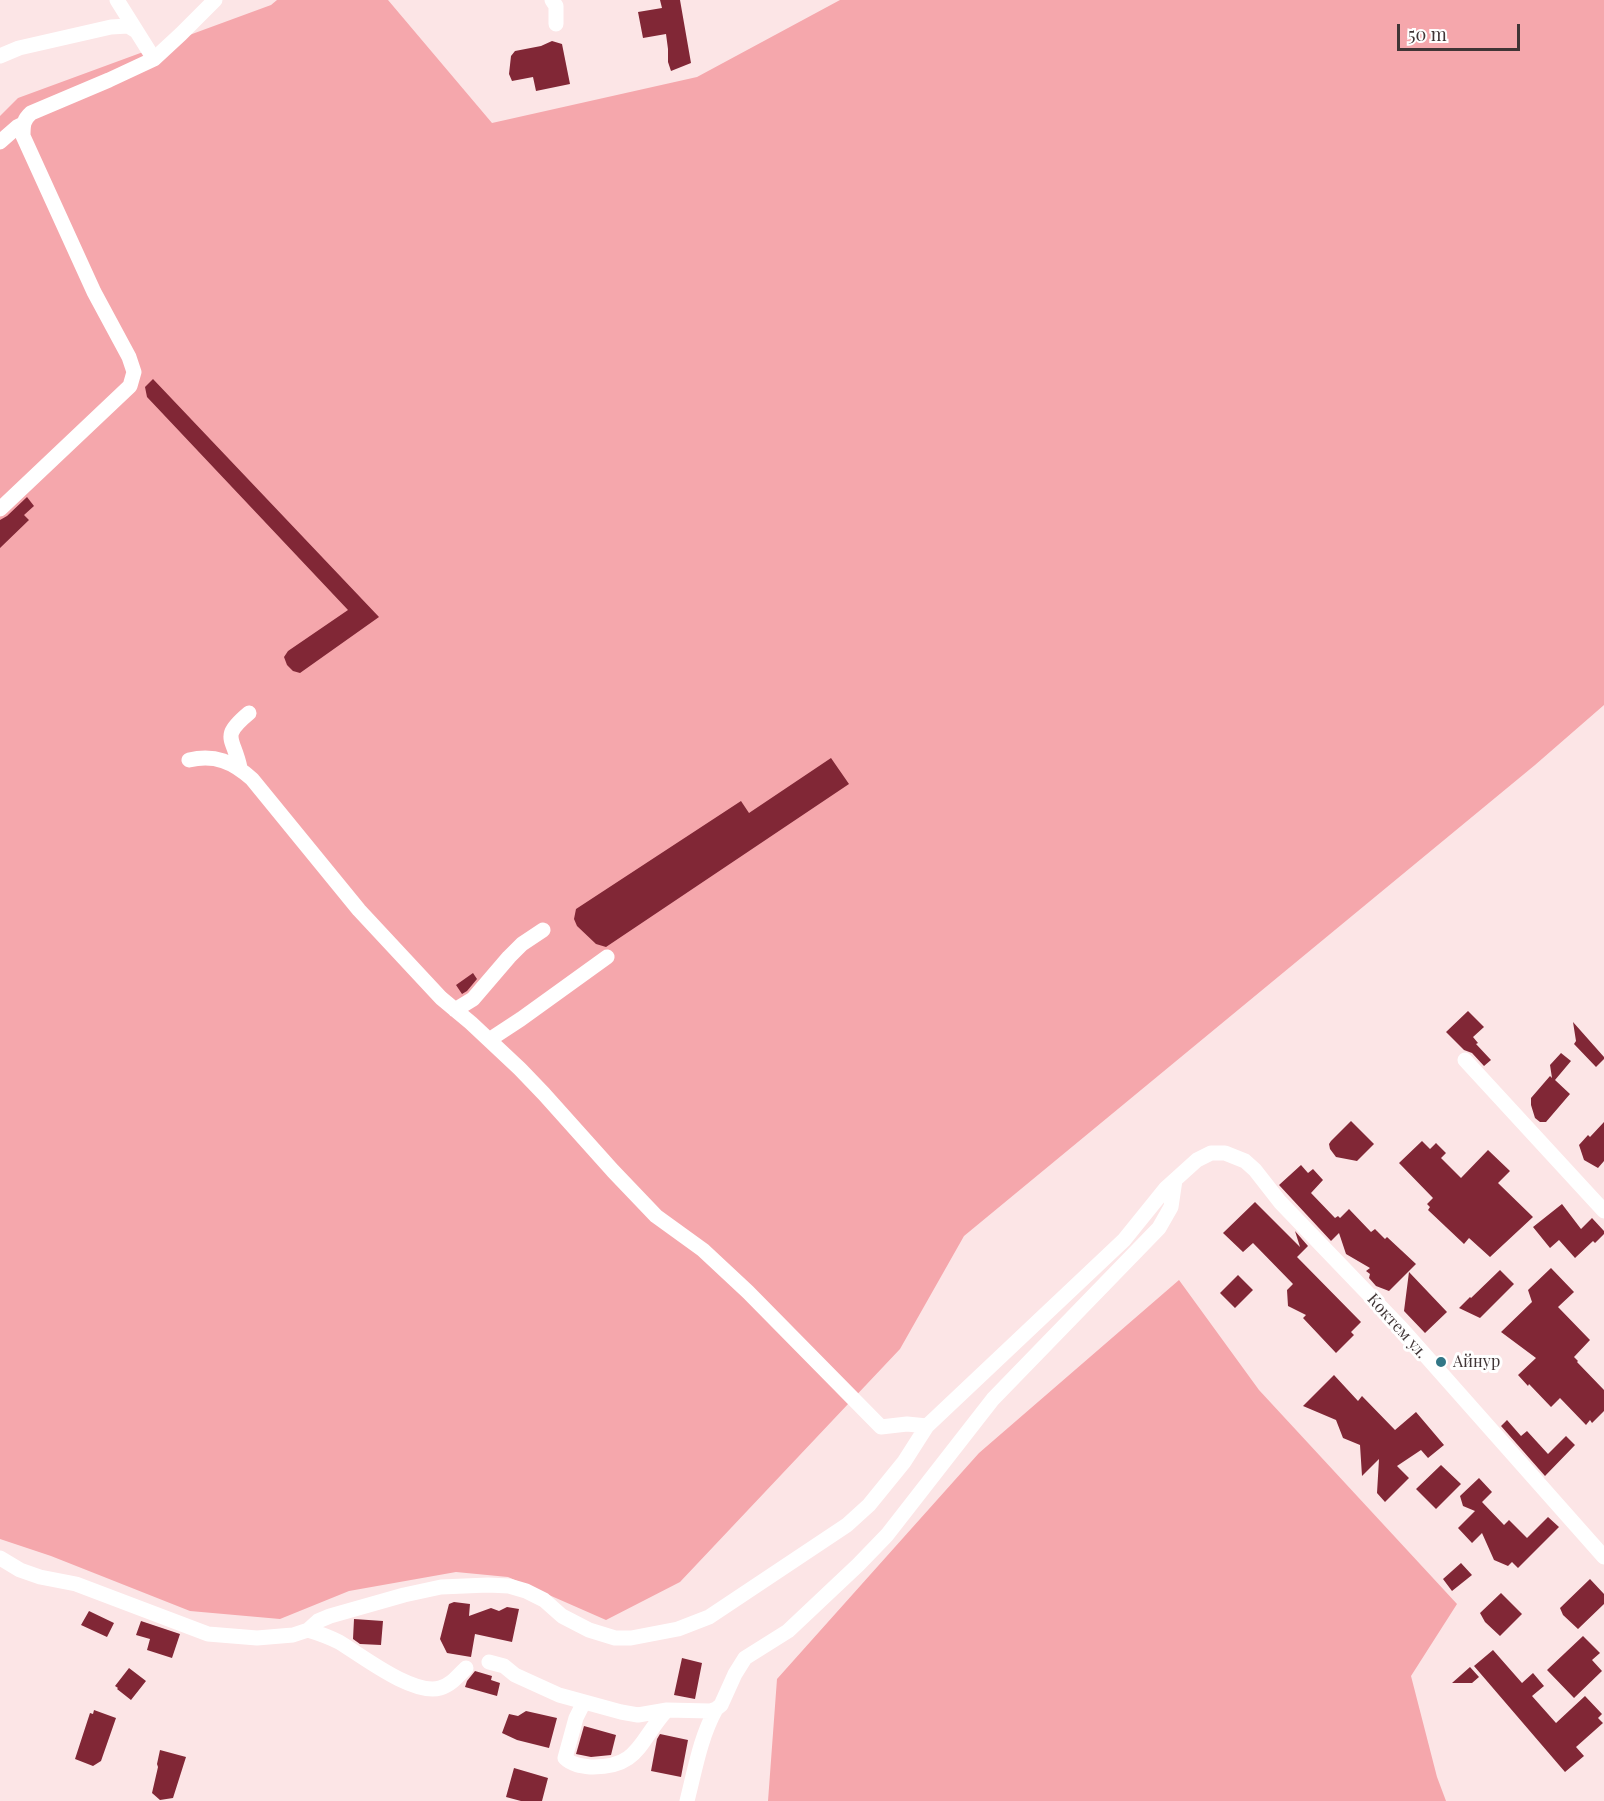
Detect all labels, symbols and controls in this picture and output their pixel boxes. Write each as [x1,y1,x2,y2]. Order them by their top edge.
scale bar [1400,12,1523,50]
text: 50 m [1408,22,1447,46]
street label: Коктем ул. [1363,1290,1431,1362]
place label: Айнур [1453,1352,1500,1372]
marker: Айнур [1434,1355,1448,1369]

